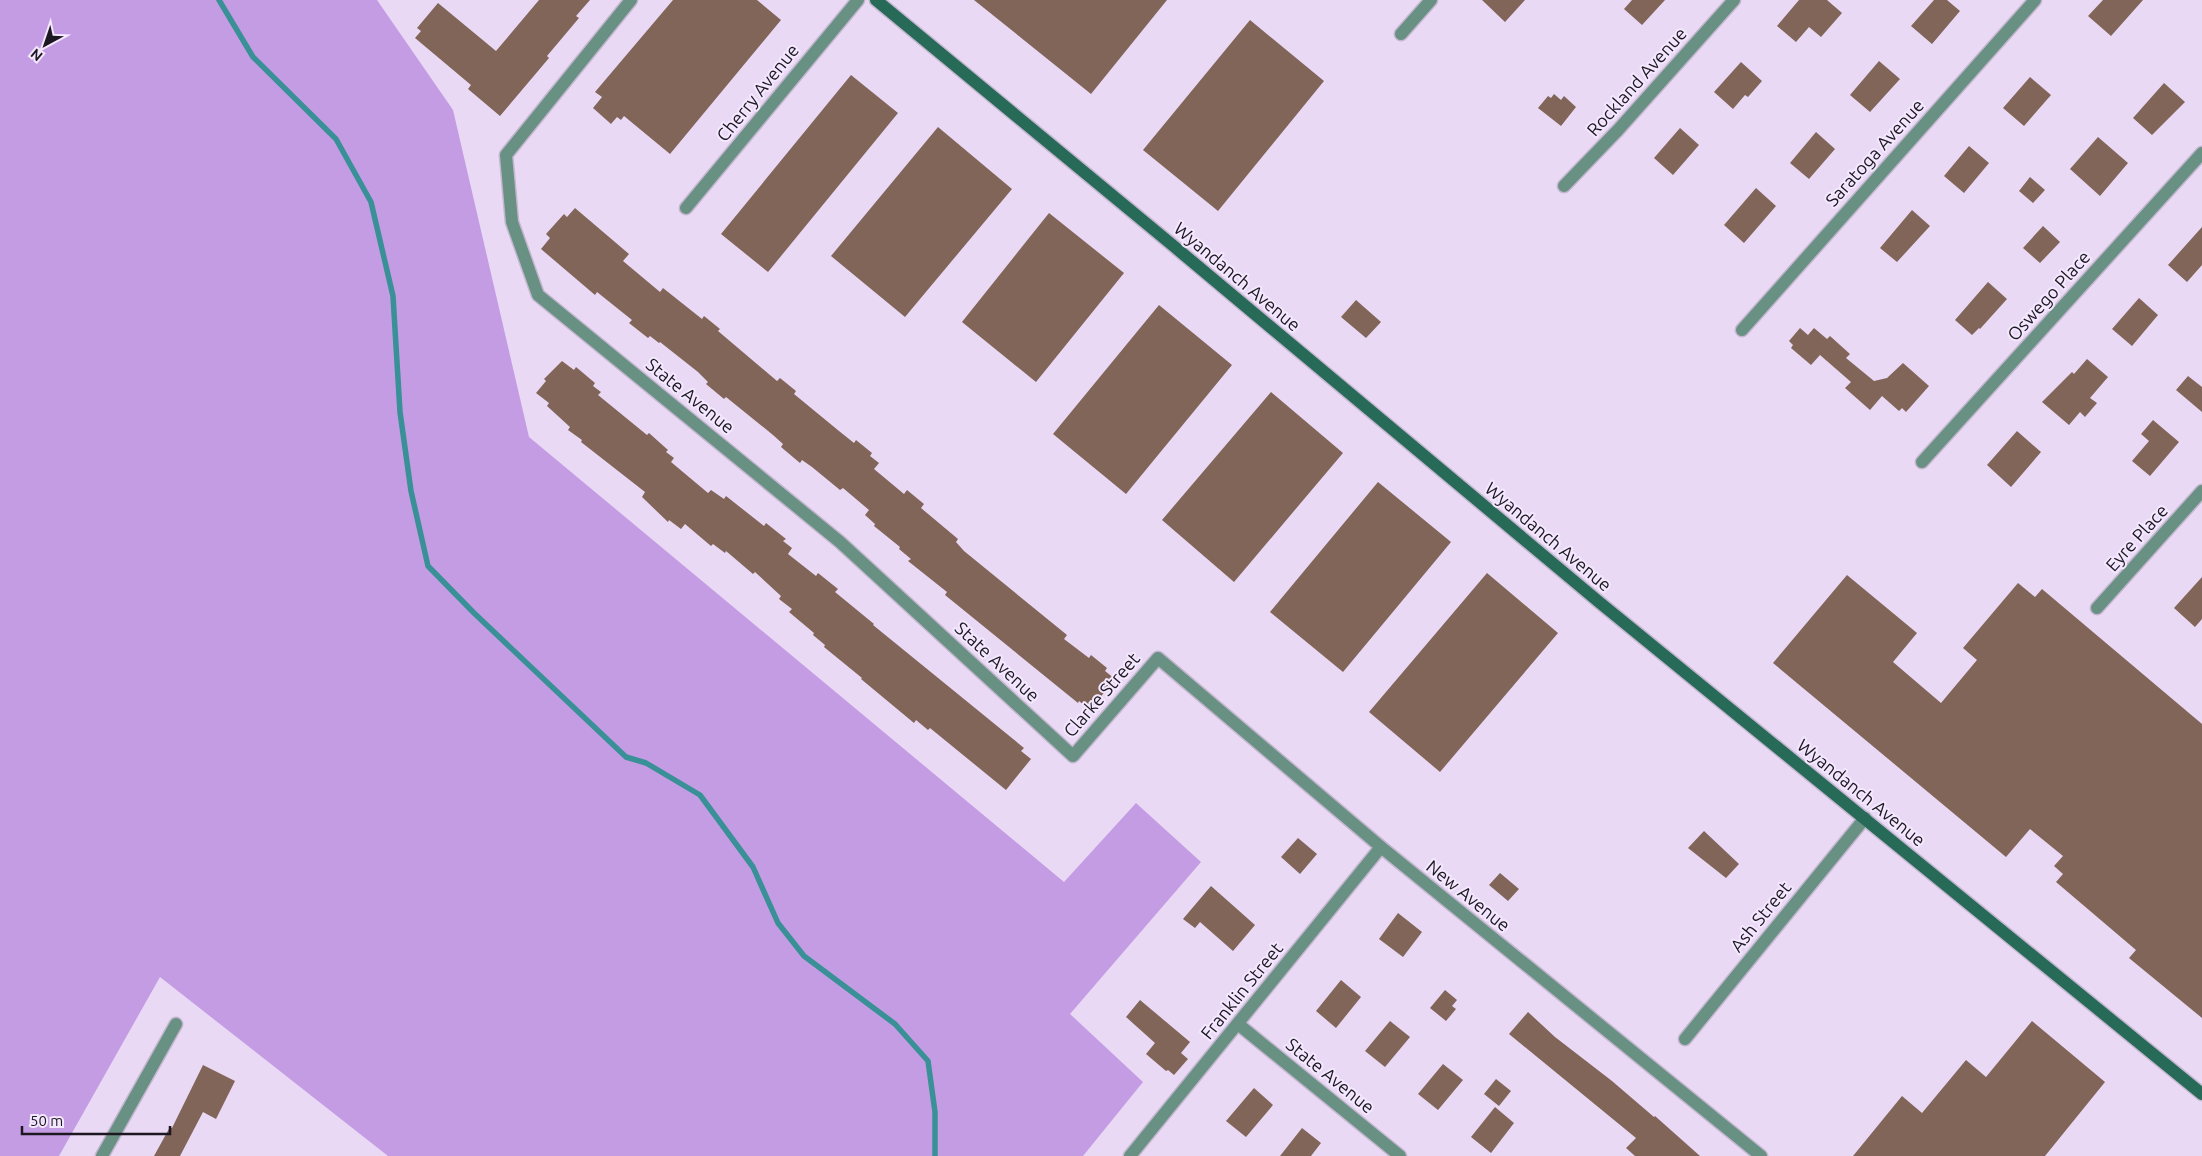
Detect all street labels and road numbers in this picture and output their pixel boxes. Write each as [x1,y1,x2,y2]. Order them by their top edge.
street label: Rockland Avenue [1582,23,1690,140]
street label: Cherry Avenue [712,40,802,145]
street label: Saratoga Avenue [1821,95,1927,210]
street label: Wyandanch Avenue [1171,218,1305,335]
street label: Oswego Place [2003,246,2094,344]
street label: State Avenue [643,354,739,437]
street label: Wyandanch Avenue [1482,478,1616,595]
street label: Eyre Place [2101,500,2171,575]
street label: State Avenue [952,617,1044,705]
street label: Clarke Street [1059,648,1143,741]
street label: Wyandanch Avenue [1794,735,1929,850]
street label: New Avenue [1423,856,1514,935]
street label: Ash Street [1726,877,1795,955]
street label: Franklin Street [1196,938,1286,1043]
street label: State Avenue [1283,1034,1379,1117]

